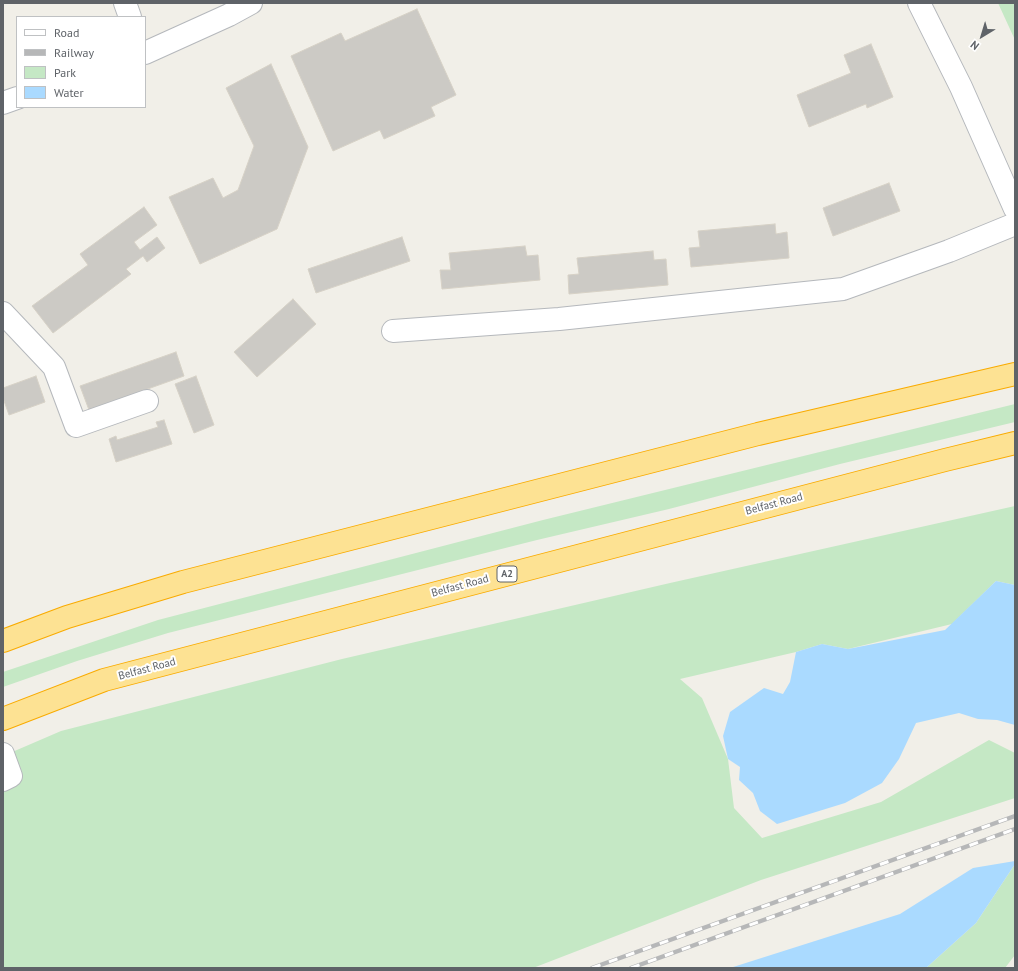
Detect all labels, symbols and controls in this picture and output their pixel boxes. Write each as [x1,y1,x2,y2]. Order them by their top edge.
legend [16,16,146,108]
north arrow [962,16,1002,56]
text: Road [54,25,79,40]
text: N [967,38,982,53]
text: Railway [54,45,94,60]
text: Park [54,65,76,80]
text: Water [54,85,84,100]
street label: Belfast Road [744,490,804,518]
road number: A2 [497,566,517,582]
street label: Belfast Road [430,572,490,600]
street label: Belfast Road [117,655,177,683]

